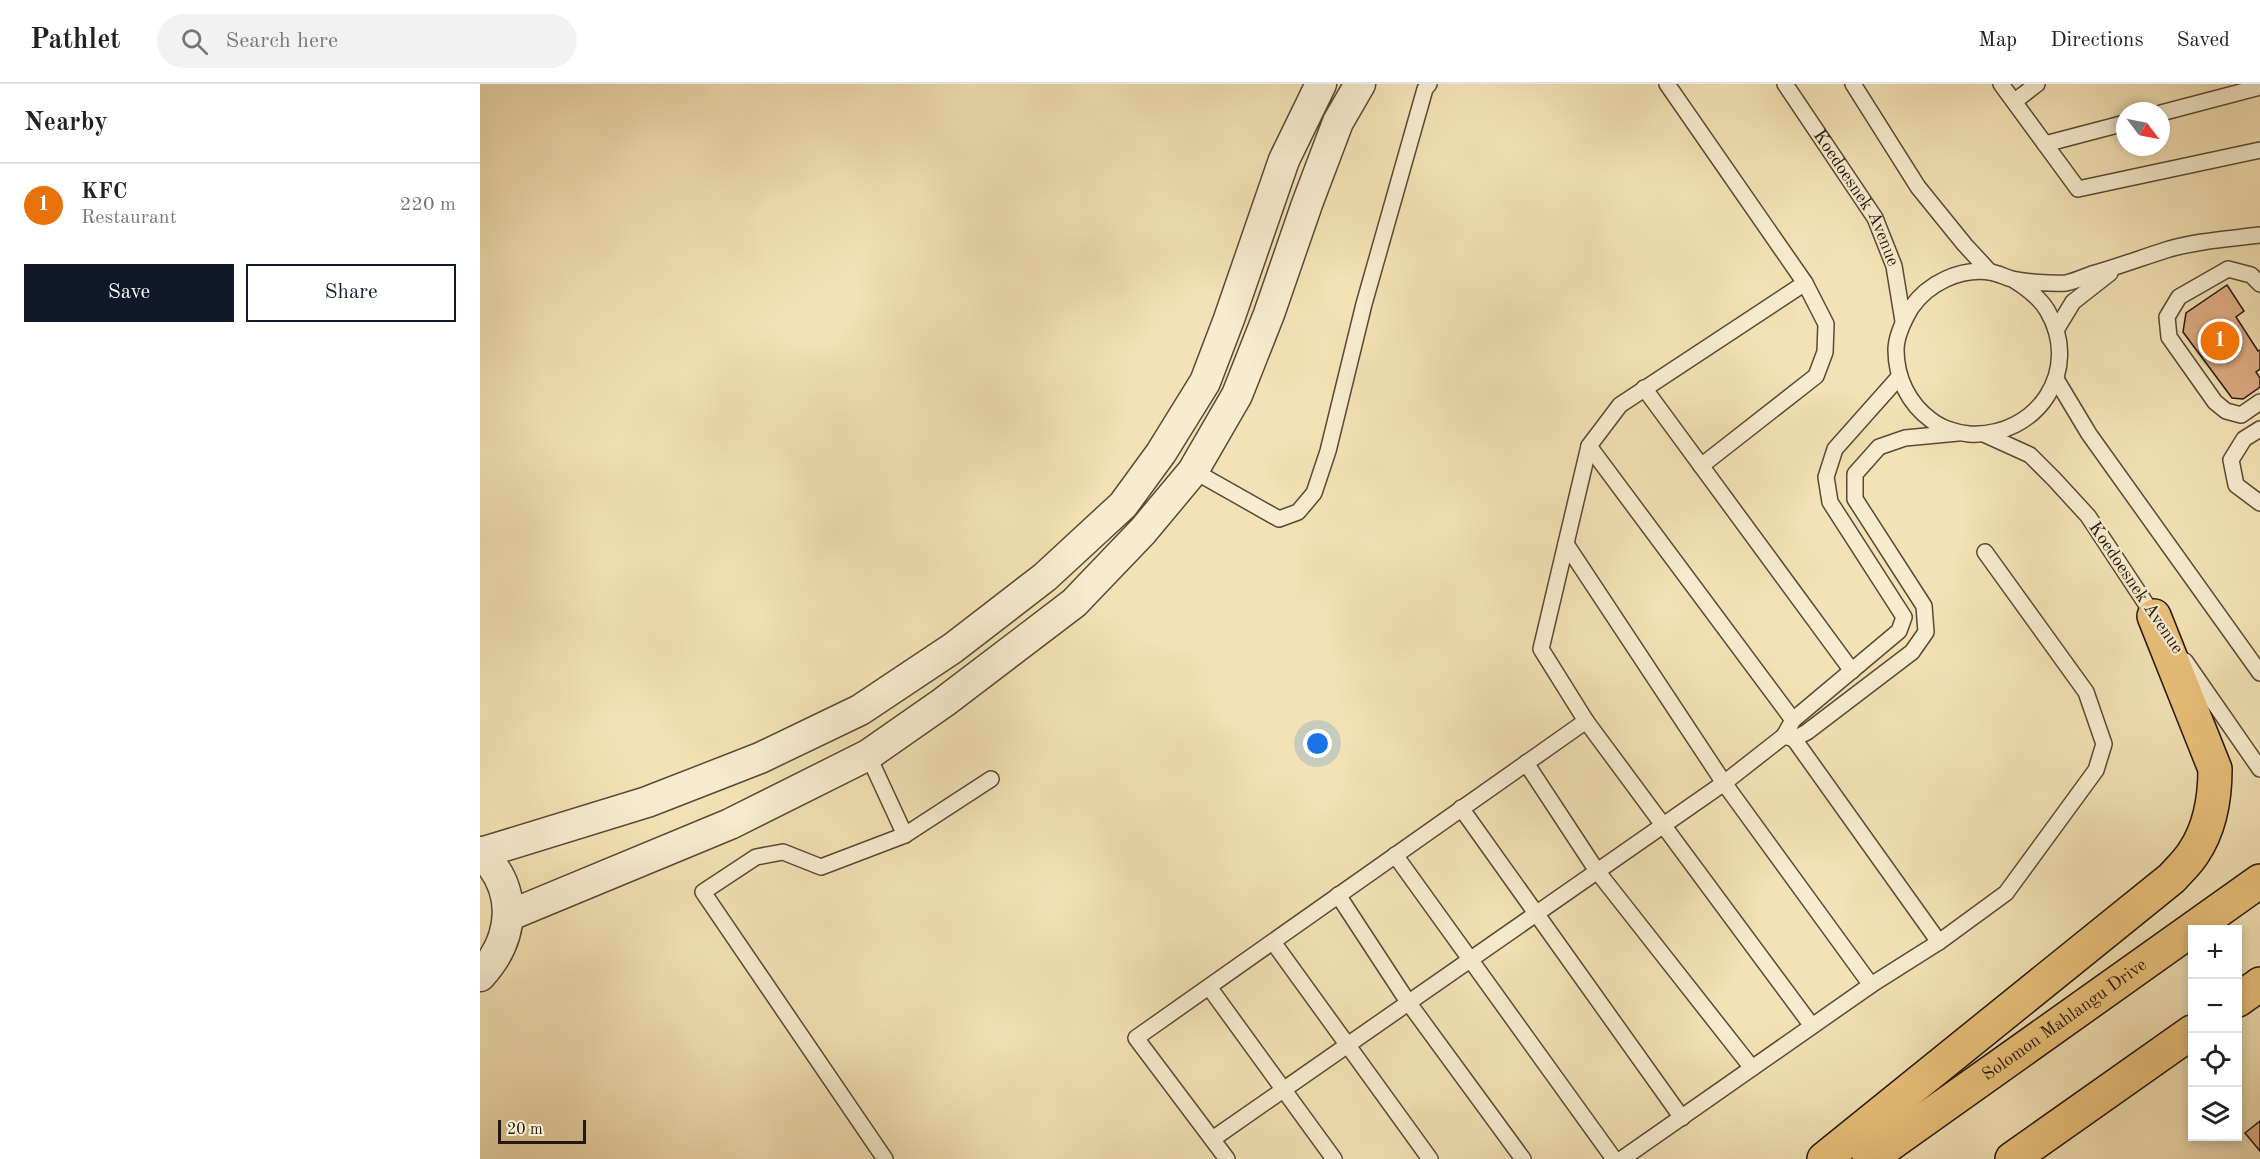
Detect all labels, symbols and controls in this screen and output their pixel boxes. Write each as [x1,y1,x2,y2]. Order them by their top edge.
search box [157,14,577,68]
icon: search [178,25,211,58]
text: Pathlet [30,27,121,55]
text: Search here [226,30,338,52]
text: Map [1978,30,2017,51]
text: Directions [2050,30,2144,51]
text: Saved [2177,30,2230,51]
north arrow [2116,102,2170,156]
text: Nearby [24,110,108,136]
street label: Koedoesnek Avenue [1810,127,1902,269]
text: KFC [81,181,127,203]
text: 1 [38,195,49,215]
text: 220 m [400,195,456,215]
text: Restaurant [81,208,177,228]
button: Save [24,264,234,322]
button: Share [246,264,456,322]
pin: 1 [2200,318,2240,364]
street label: Koedoesnek Avenue [2085,519,2187,657]
your location [1303,729,1332,758]
map controls [2188,925,2242,1141]
button: + [2188,925,2242,979]
street label: Solomon Mahlangu Drive [1979,956,2150,1084]
button: − [2188,979,2242,1033]
button: locate [2188,1033,2242,1087]
button: layers [2188,1087,2242,1141]
scale bar [498,1117,586,1144]
text: 20 m [507,1122,543,1138]

